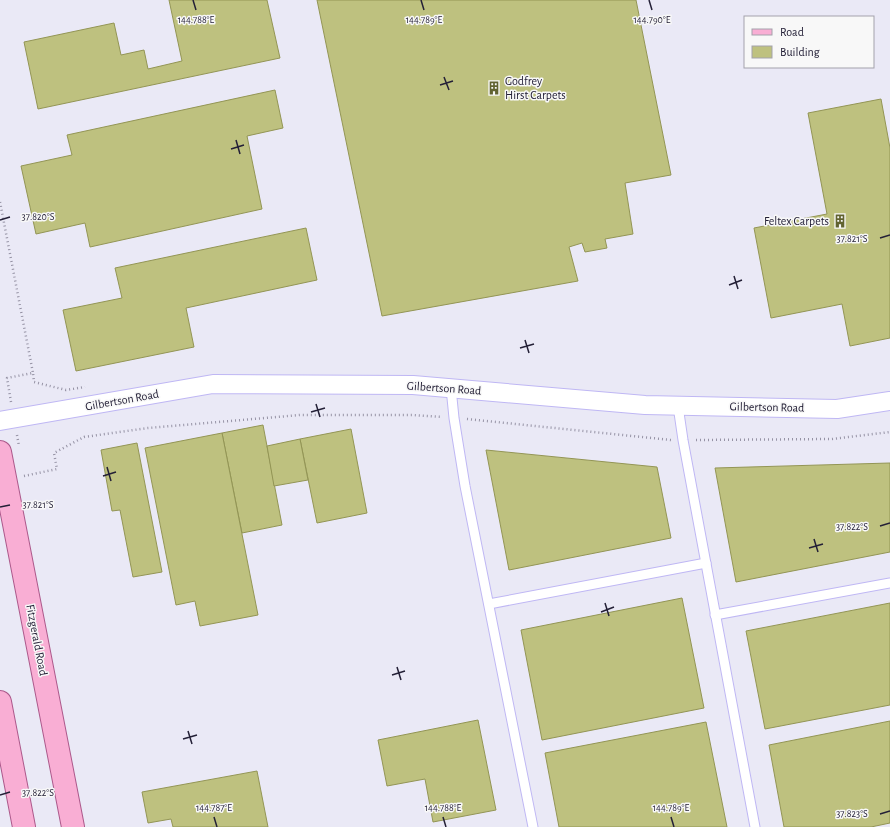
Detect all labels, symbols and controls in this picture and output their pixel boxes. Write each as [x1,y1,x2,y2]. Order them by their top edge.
text: 144.788°E [178,15,215,25]
text: 144.789°E [406,15,443,25]
text: 144.790°E [633,15,671,25]
legend [744,16,874,68]
text: Road [780,26,804,38]
text: Building [780,46,820,58]
place label: Godfrey Hirst Carpets [505,75,566,101]
building icon: Godfrey Hirst Carpets [486,80,502,96]
text: 37.820°S [22,212,55,222]
building icon: Feltex Carpets [832,213,848,229]
place label: Feltex Carpets [764,215,829,227]
text: 37.821°S [837,234,868,244]
street label: Gilbertson Road [406,379,482,397]
street label: Gilbertson Road [84,388,160,412]
street label: Gilbertson Road [730,400,804,414]
text: 37.821°S [23,500,54,510]
text: 37.822°S [836,522,868,532]
street label: Fitzgerald Road [24,603,50,677]
text: 37.822°S [22,788,54,798]
text: 144.787°E [196,803,232,813]
text: 144.788°E [425,803,462,813]
text: 144.789°E [653,803,690,813]
text: 37.823°S [836,809,868,819]

